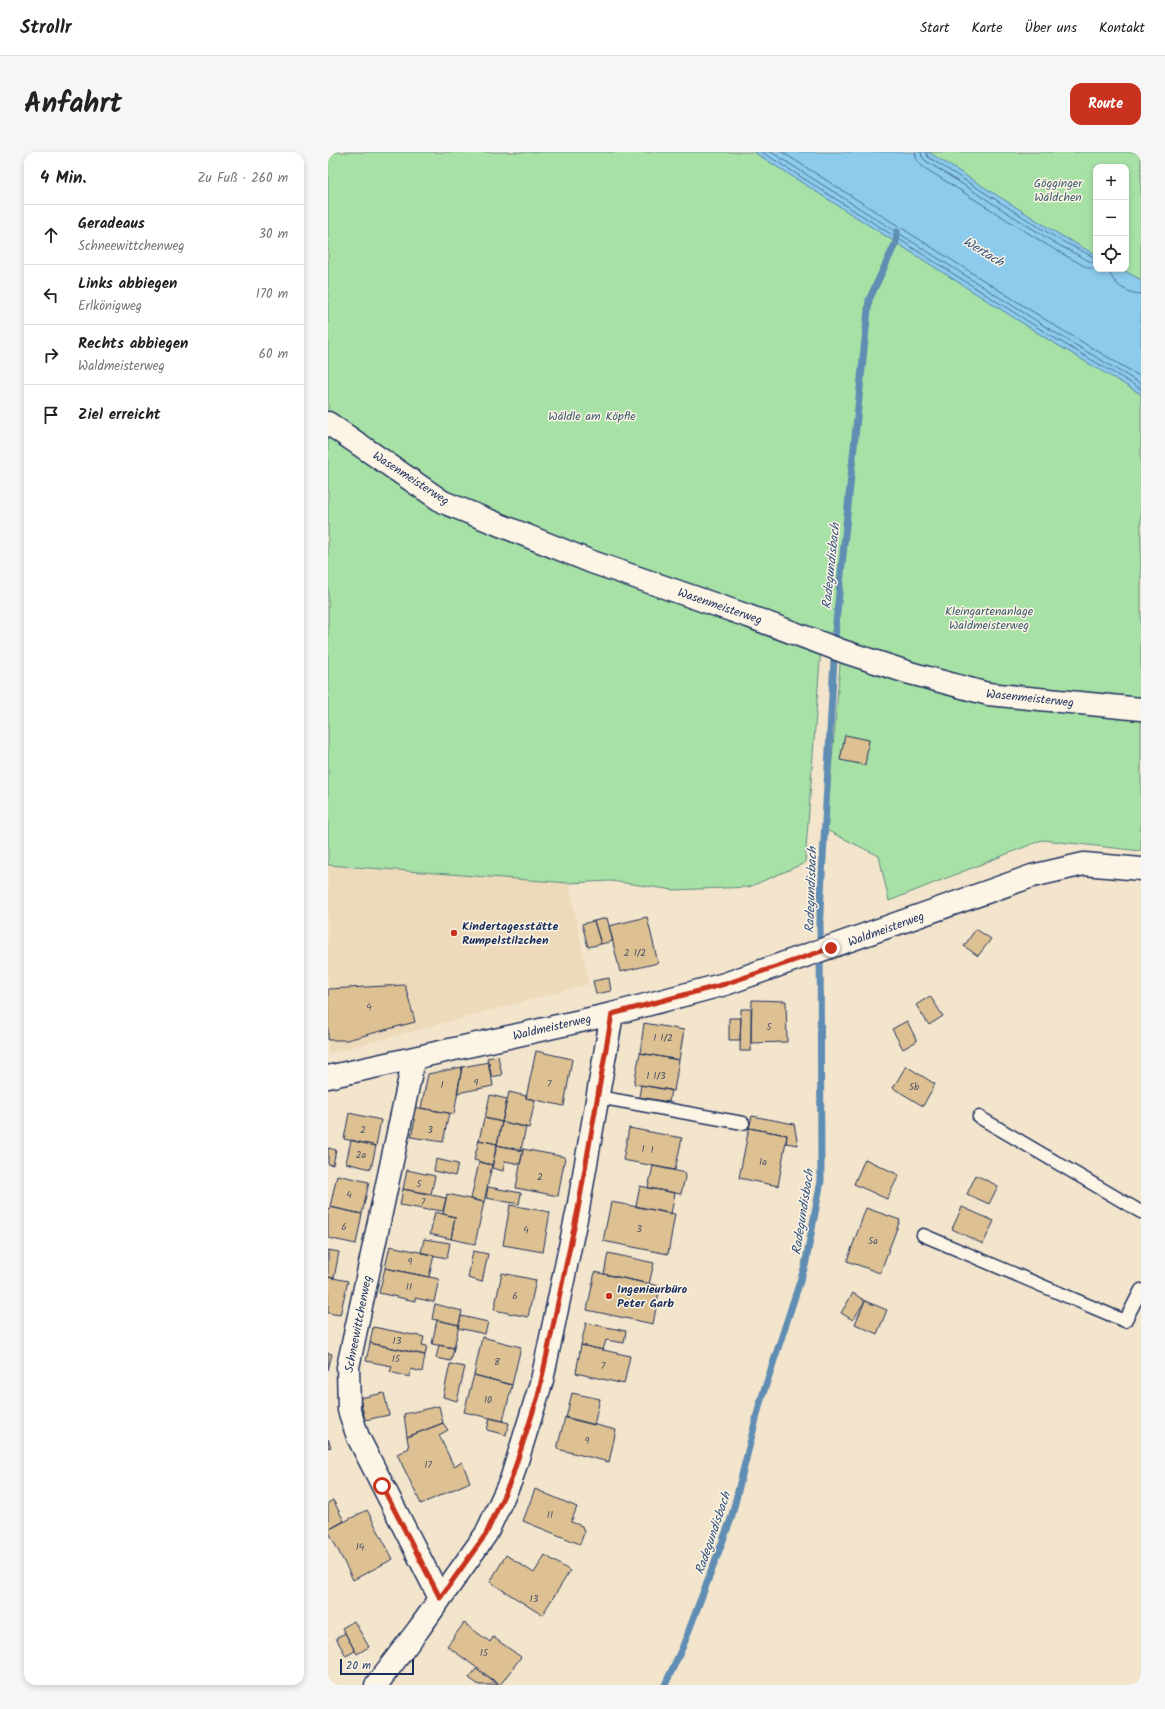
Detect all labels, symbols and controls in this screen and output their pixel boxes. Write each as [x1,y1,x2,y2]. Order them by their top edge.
text: Strollr [20,13,72,43]
text: Start [920,17,949,39]
text: Karte [971,17,1003,39]
text: Über uns [1025,17,1077,39]
text: Kontakt [1099,17,1145,39]
text: Anfahrt [24,82,122,127]
button: Route [1070,83,1141,125]
map controls [1093,164,1129,272]
button: + [1093,164,1129,200]
text: 4 Min. [40,165,87,192]
text: Zu Fuß · 260 m [197,168,288,189]
park label: Gögginger Wäldchen [1034,174,1083,207]
button: − [1093,200,1129,236]
text: Geradeaus [78,212,145,236]
icon: ahead [40,224,62,246]
text: 30 m [259,224,288,245]
water label: Wertach [959,232,1008,273]
text: Schneewittchenweg [78,236,185,257]
button: locate [1093,236,1129,272]
text: Links abbiegen [78,272,177,296]
icon: left [40,284,62,306]
text: 170 m [256,284,288,305]
text: Erlkönigweg [78,296,142,317]
text: Rechts abbiegen [78,332,188,356]
icon: right [40,344,62,366]
text: 60 m [259,344,288,365]
text: Waldmeisterweg [78,356,165,377]
text: Ziel erreicht [78,403,161,427]
icon: arrive [40,404,62,426]
park label: Wäldle am Köpfle [548,407,636,426]
street label: Wasenmeisterweg [369,446,453,511]
water label: Radegundisbach [817,521,847,610]
street label: Wasenmeisterweg [675,583,765,630]
park label: Kleingartenanlage Waldmeisterweg [945,602,1034,635]
street label: Wasenmeisterweg [985,684,1075,713]
water label: Radegundisbach [800,846,824,933]
street label: Waldmeisterweg [845,907,927,952]
place label: Kindertagesstätte Rumpelstilzchen [462,917,558,950]
marker: Kindertagesstätte Rumpelstilzchen [449,928,459,938]
route end [822,939,840,957]
house number: 2 1/2 [624,945,646,961]
house number: 4 [366,999,372,1015]
street label: Waldmeisterweg [511,1009,594,1046]
house number: 5 [766,1019,772,1035]
house number: 1 1/2 [653,1030,673,1046]
house number: 1 1/3 [646,1068,666,1084]
house number: 9 [474,1075,479,1091]
house number: 7 [547,1076,552,1092]
house number: 1 [440,1077,444,1093]
house number: 5b [909,1079,920,1095]
house number: 2 [360,1122,366,1138]
house number: 3 [427,1122,433,1138]
house number: 1 [641,1141,645,1157]
house number: 1 [650,1142,654,1158]
house number: 2a [356,1147,367,1163]
house number: 1a [759,1154,767,1170]
water label: Radegundisbach [786,1167,821,1256]
house number: 2 [537,1169,543,1185]
house number: 5 [416,1176,422,1192]
house number: 4 [346,1187,352,1203]
house number: 7 [421,1194,426,1210]
house number: 6 [341,1219,347,1235]
house number: 3 [636,1221,642,1237]
house number: 4 [523,1222,529,1238]
house number: 5a [868,1233,878,1249]
house number: 9 [408,1254,413,1270]
street label: Schneewittchenweg [340,1274,377,1374]
house number: 11 [406,1279,412,1295]
place label: Ingenieurbüro Peter Garb [617,1280,688,1313]
house number: 6 [512,1288,518,1304]
marker: Ingenieurbüro Peter Garb [604,1291,614,1301]
house number: 13 [393,1333,402,1349]
house number: 15 [392,1351,401,1367]
house number: 8 [494,1354,501,1370]
house number: 7 [601,1358,606,1374]
house number: 10 [484,1392,492,1408]
house number: 9 [585,1433,590,1449]
house number: 17 [424,1457,432,1473]
route start [373,1477,391,1495]
water label: Radegundisbach [689,1488,738,1578]
house number: 11 [547,1507,553,1523]
house number: 14 [356,1539,365,1555]
house number: 13 [530,1591,539,1607]
house number: 15 [480,1645,489,1661]
scale bar [340,1657,414,1676]
text: 20 m [346,1657,371,1675]

